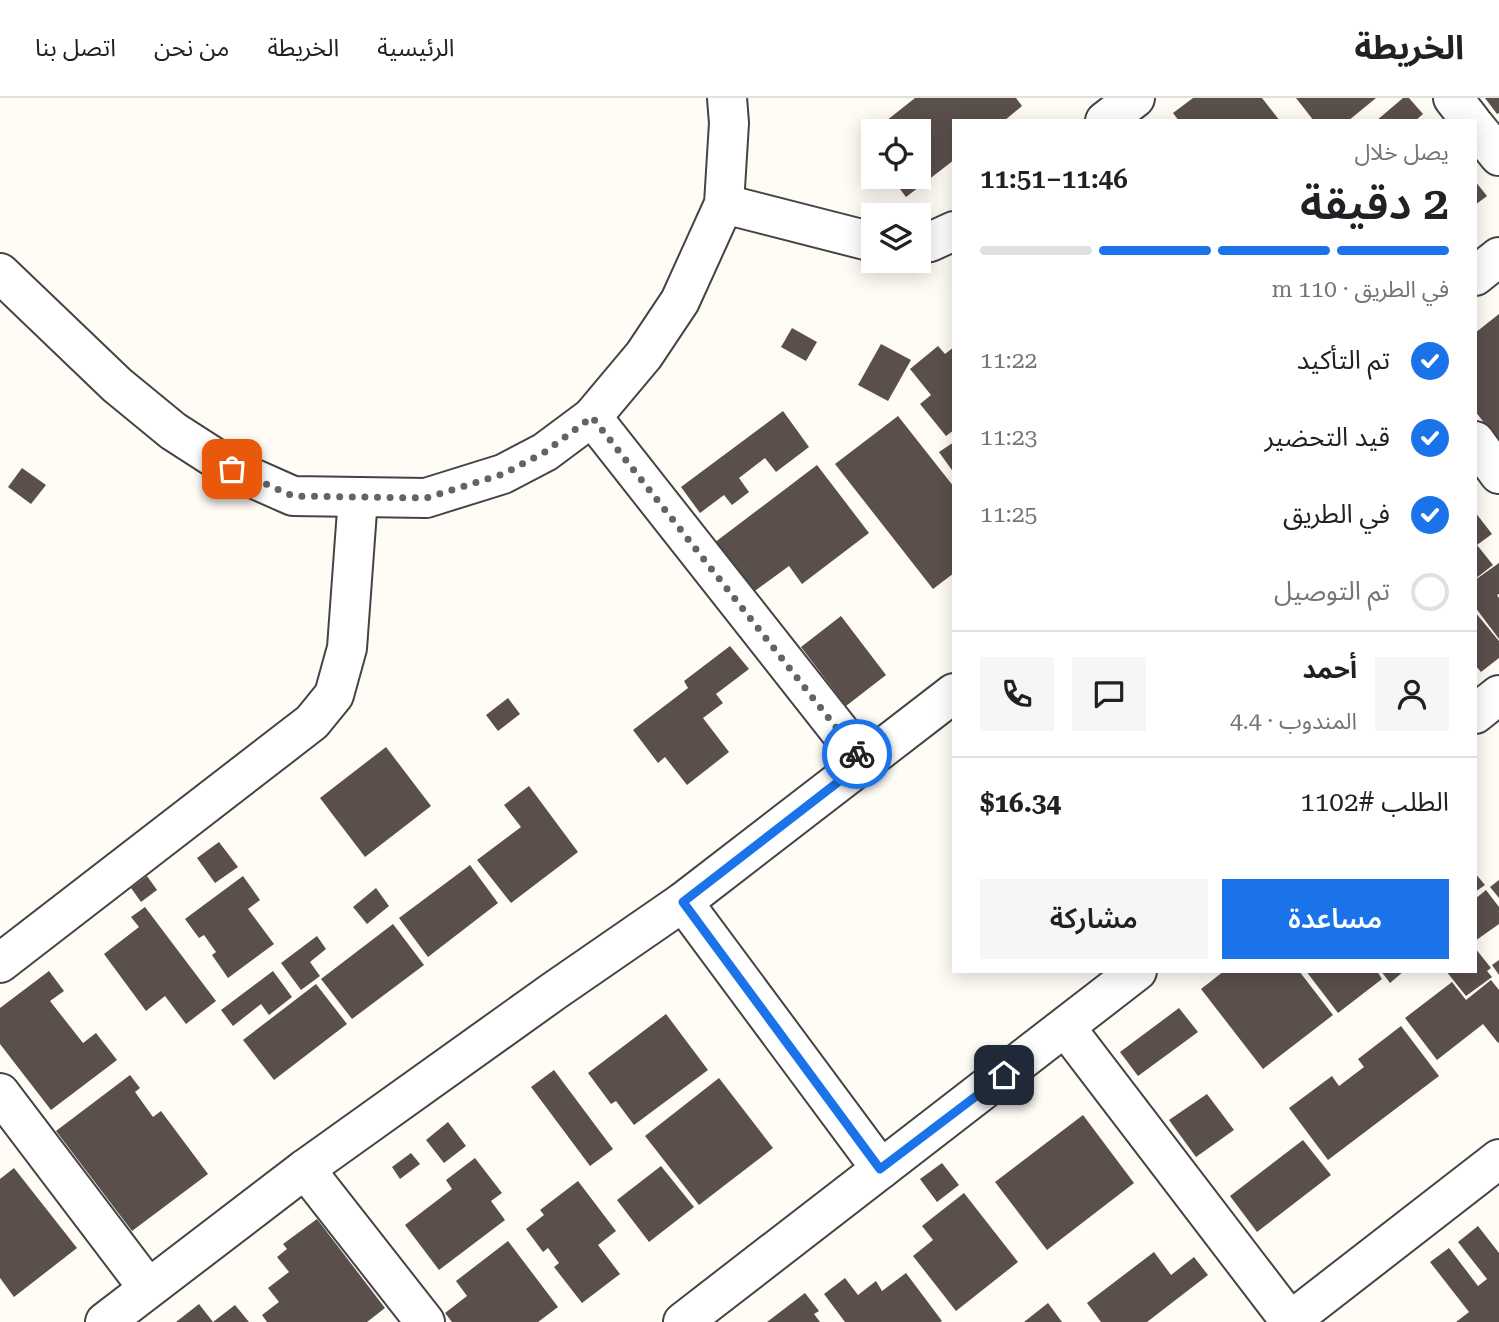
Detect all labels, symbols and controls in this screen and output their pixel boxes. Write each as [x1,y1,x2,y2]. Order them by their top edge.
text: الخريطة [1354,28,1464,67]
text: اتصل بنا [35,34,116,62]
text: من نحن [154,34,229,62]
text: الخريطة [267,34,339,62]
text: الرئيسية [377,34,454,62]
map controls [861,119,931,273]
button: locate [861,119,931,189]
text: يصل خلال [1354,139,1449,166]
text: 11:46–11:51 [980,164,1128,194]
text: 2 دقيقة [1300,176,1449,230]
button: layers [861,203,931,273]
text: في الطريق · 110 m [1271,276,1449,303]
icon: check [1411,342,1449,380]
text: تم التأكيد [1297,345,1390,375]
text: 11:22 [980,347,1037,374]
icon: check [1411,419,1449,457]
text: قيد التحضير [1264,422,1390,452]
text: 11:23 [980,424,1037,451]
pin [202,439,262,499]
icon: bag [213,450,251,488]
icon: check [1411,496,1449,534]
text: في الطريق [1283,499,1390,529]
text: 11:25 [980,501,1037,528]
text: تم التوصيل [1274,576,1390,606]
text: أحمد [1303,654,1357,684]
button: phone [980,657,1054,731]
button: chat [1072,657,1146,731]
button: person [1375,657,1449,731]
text: المندوب · 4.4 [1230,708,1357,735]
courier [822,719,892,789]
icon: bike [838,735,876,773]
text: الطلب #1102 [1300,787,1449,817]
text: $16.34 [980,788,1061,818]
button: مشاركة [980,879,1208,959]
button: مساعدة [1222,879,1449,959]
pin [974,1045,1034,1105]
icon: home [985,1056,1023,1094]

